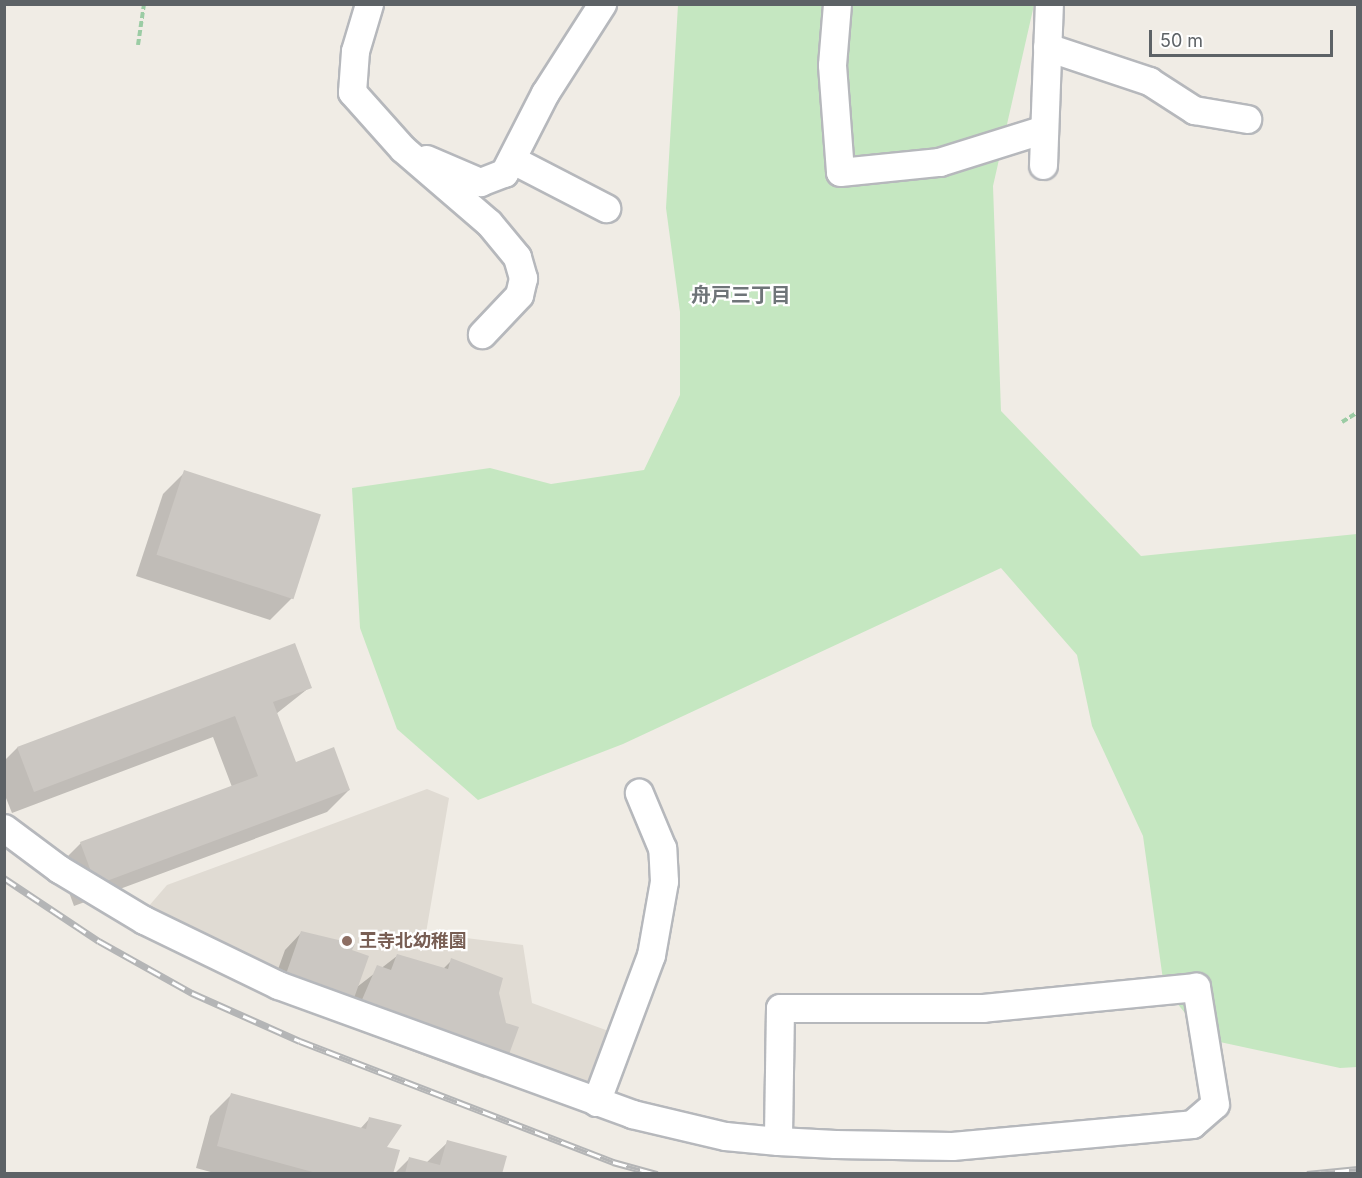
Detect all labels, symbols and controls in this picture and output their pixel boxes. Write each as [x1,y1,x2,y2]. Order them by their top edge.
scale bar [1152,18,1336,56]
text: 50 m [1160,30,1203,51]
district label: 舟戸三丁目 [691,283,791,307]
place label: 王寺北幼稚園 [359,930,467,952]
marker: 王寺北幼稚園 [340,934,354,948]

